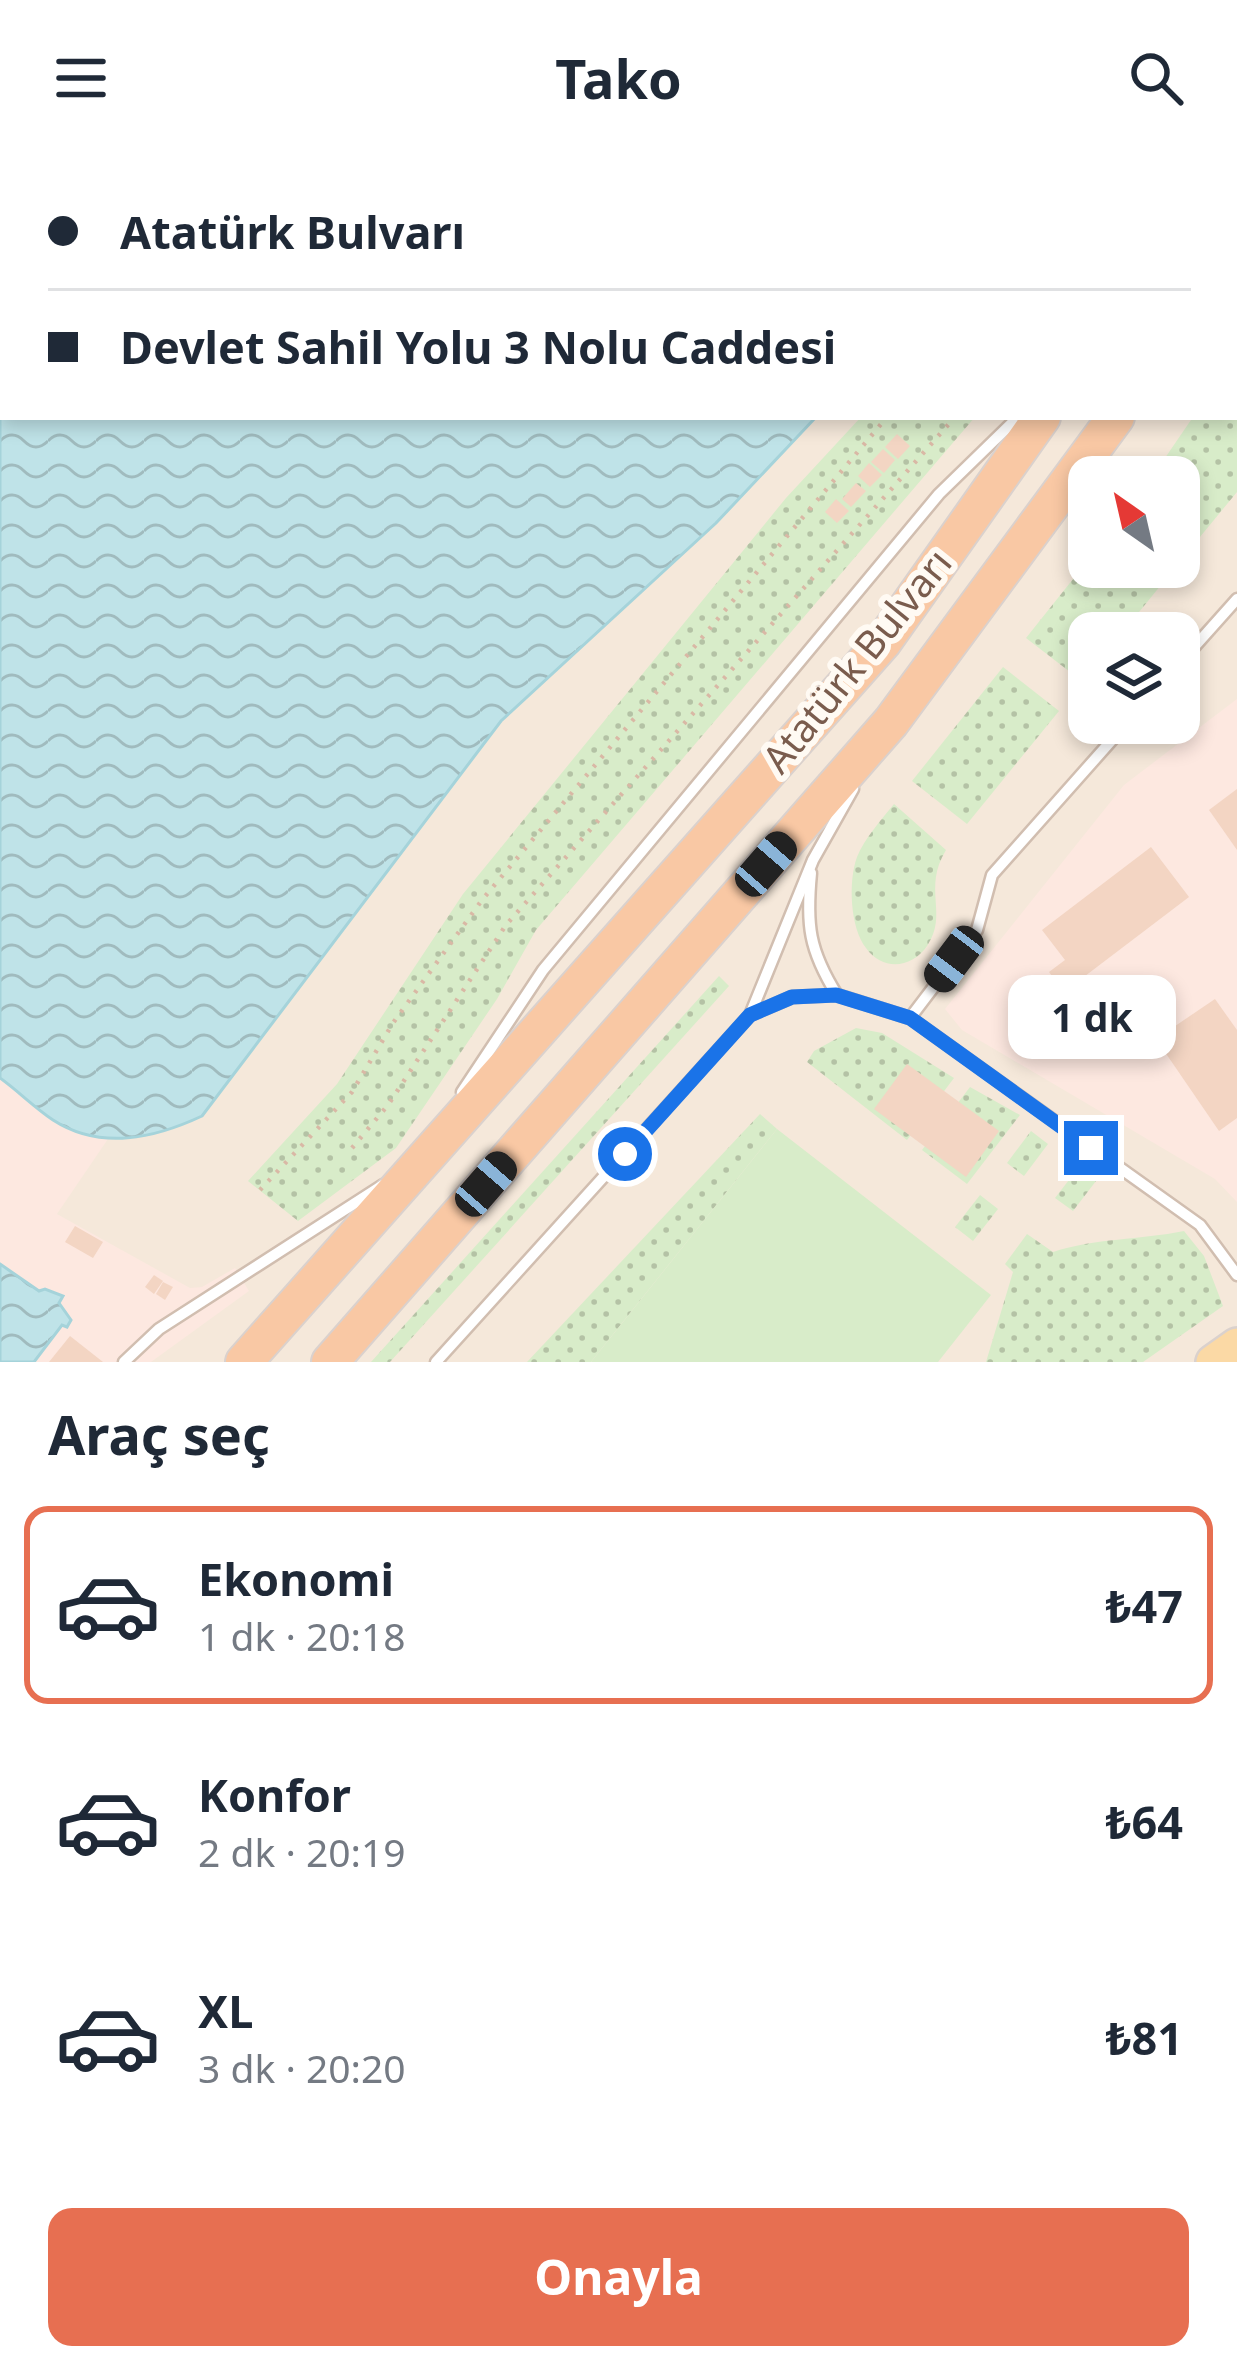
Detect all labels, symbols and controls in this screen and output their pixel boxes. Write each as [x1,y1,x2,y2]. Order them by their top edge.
text: Tako [555,41,682,115]
icon: menu [48,45,114,111]
icon: search [1123,45,1189,111]
text: Atatürk Bulvarı [120,201,465,262]
text: Devlet Sahil Yolu 3 Nolu Caddesi [120,316,836,377]
north arrow [1068,456,1200,588]
map controls [1068,456,1200,744]
street label: Atatürk Bulvarı [749,537,962,783]
button: layers [1068,612,1200,744]
car [729,825,803,903]
car [918,919,990,999]
callout: 1 dk [1007,974,1175,1058]
text: 1 dk [1051,990,1133,1043]
route end [1064,1121,1118,1175]
route start [598,1127,652,1181]
car [449,1145,523,1223]
text: Araç seç [48,1397,270,1471]
text: Ekonomi [198,1548,394,1609]
icon: car [54,1551,162,1659]
text: ₺47 [1106,1575,1183,1636]
text: 1 dk · 20:18 [198,1609,406,1662]
text: Konfor [198,1764,351,1825]
icon: car [54,1767,162,1875]
text: ₺64 [1106,1791,1183,1852]
text: 2 dk · 20:19 [198,1825,406,1878]
text: XL [198,1980,253,2041]
icon: car [54,1983,162,2091]
text: ₺81 [1106,2007,1183,2068]
text: 3 dk · 20:20 [198,2041,406,2094]
button: Onayla [48,2208,1189,2346]

